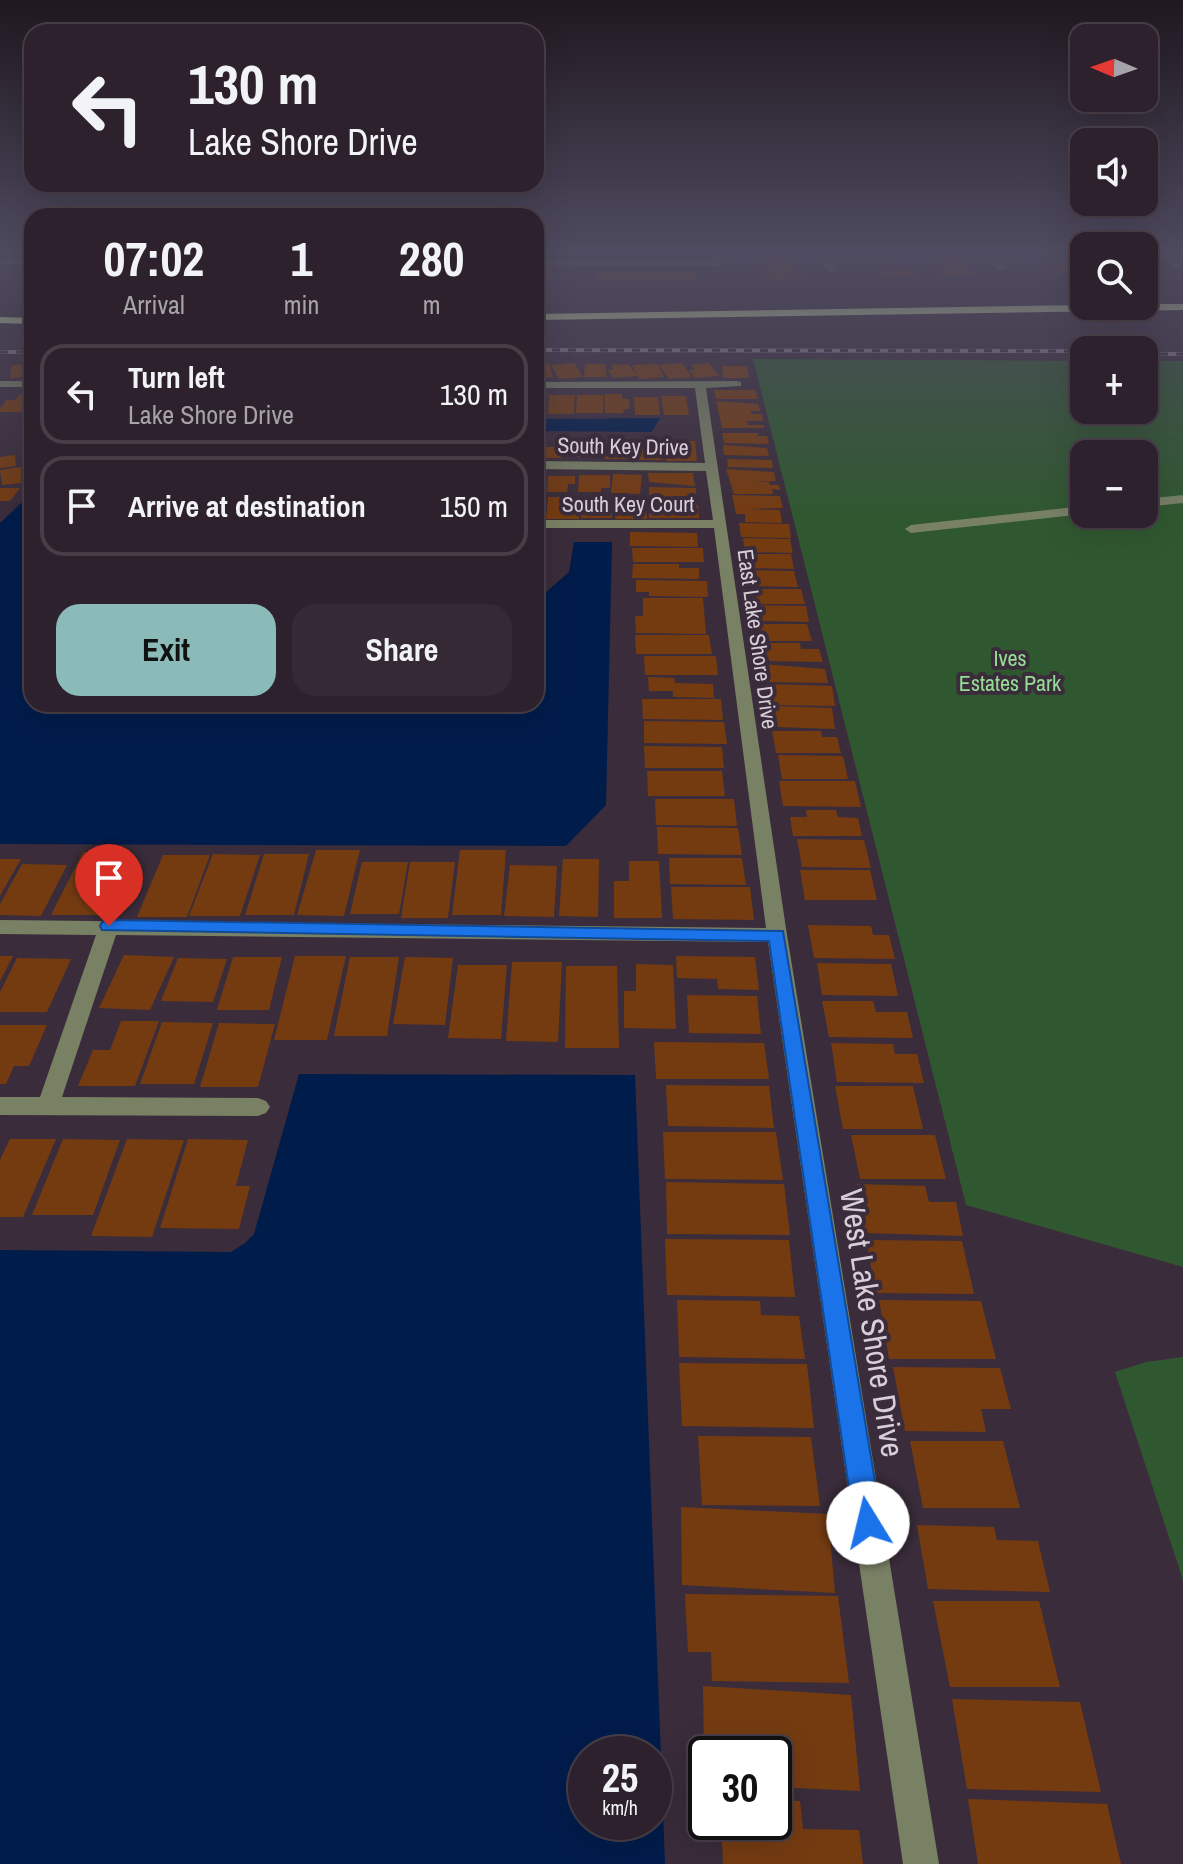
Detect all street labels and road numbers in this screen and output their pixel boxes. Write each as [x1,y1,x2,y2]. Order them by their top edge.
street label: South Key Drive [557,430,689,462]
street label: South Key Court [562,489,694,519]
street label: East Lake Shore Drive [731,547,785,731]
street label: West Lake Shore Drive [830,1186,915,1460]

